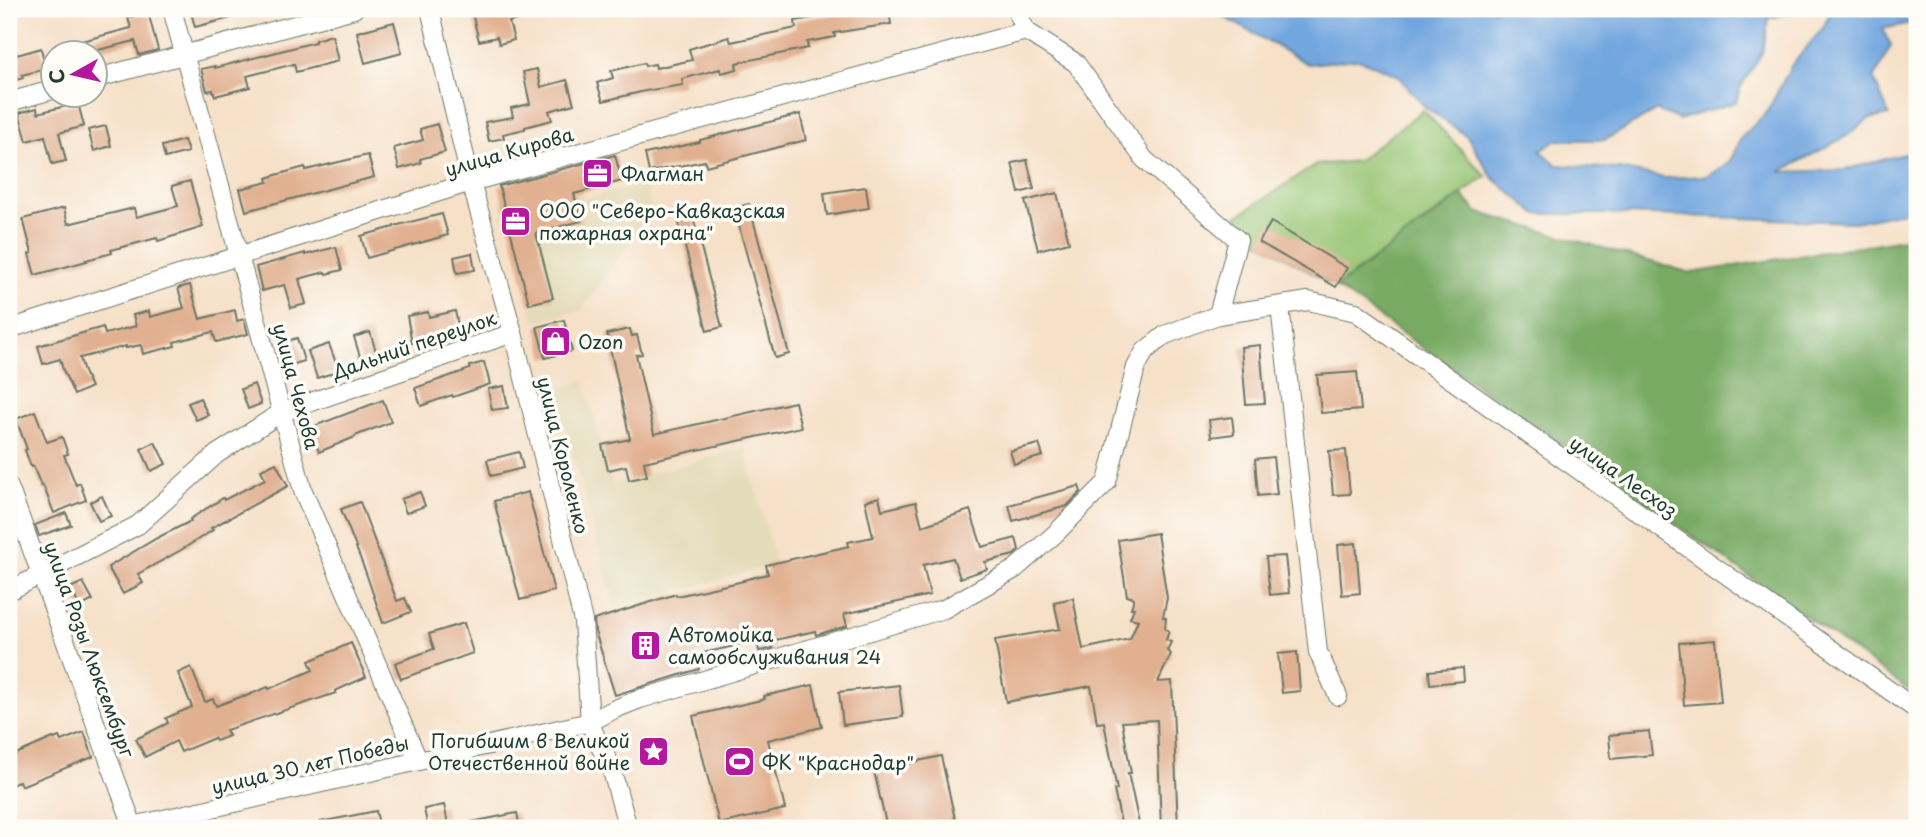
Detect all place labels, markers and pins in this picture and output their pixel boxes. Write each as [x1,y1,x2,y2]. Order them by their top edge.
office icon: Флагман [581,156,615,190]
place label: Флагман [621,159,704,187]
place label: ООО "Северо-Кавказская пожарная охрана" [539,196,786,246]
office icon: ООО "Северо-Кавказская пожарная охрана" [499,204,533,238]
shop icon: Ozon [538,324,572,358]
place label: Ozon [578,327,623,355]
place label: Автомойка самообслуживания 24 [668,620,881,670]
building icon: Автомойка самообслуживания 24 [628,628,662,662]
place label: Погибшим в Великой Отечественной войне [428,726,630,776]
place icon: Погибшим в Великой Отечественной войне [636,734,670,768]
sports icon: ФК "Краснодар" [722,745,756,779]
place label: ФК "Краснодар" [762,748,914,776]

